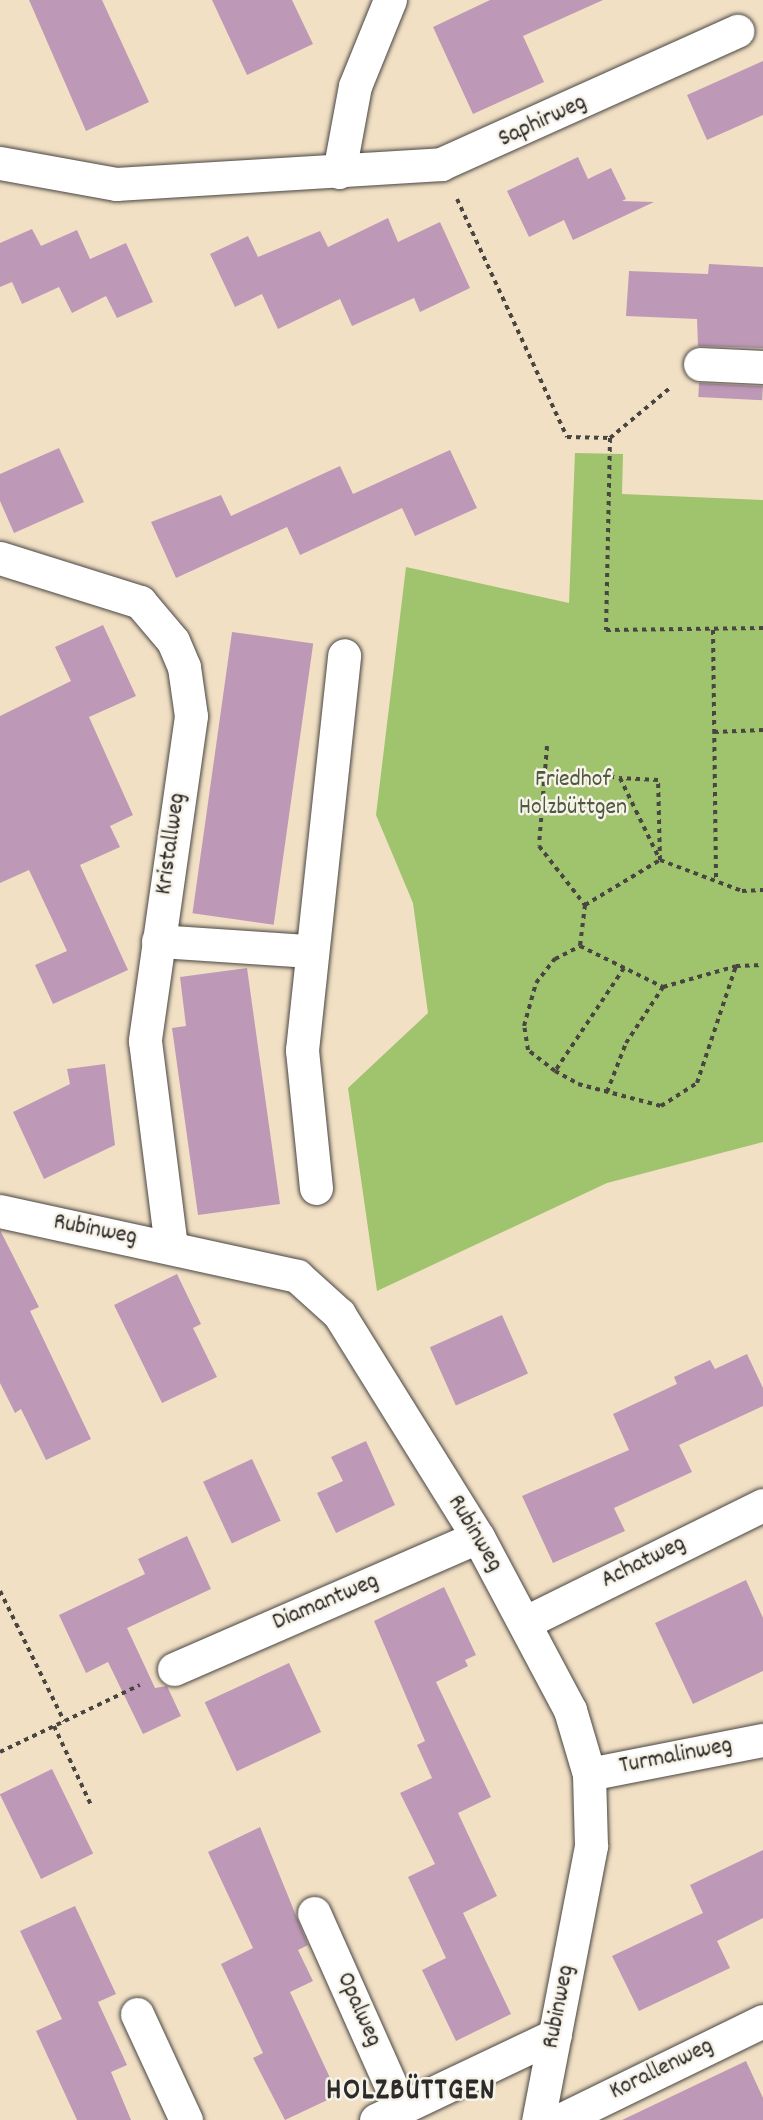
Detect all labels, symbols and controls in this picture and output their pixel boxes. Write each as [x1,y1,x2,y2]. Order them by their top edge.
street label: Saphirweg [494,89,592,155]
park label: Friedhof Holzbüttgen [519,767,627,823]
street label: Kristallweg [151,791,193,897]
street label: Rubinweg [51,1209,139,1253]
street label: Rubinweg [440,1490,508,1578]
street label: Achatweg [597,1530,691,1596]
street label: Diamantweg [269,1568,383,1638]
street label: Turmalinweg [617,1732,735,1782]
street label: Rubinweg [538,1963,582,2051]
street label: Opalweg [329,1968,387,2052]
street label: Korallenweg [606,2033,718,2107]
district label: HOLZBÜTTGEN [326,2075,496,2111]

